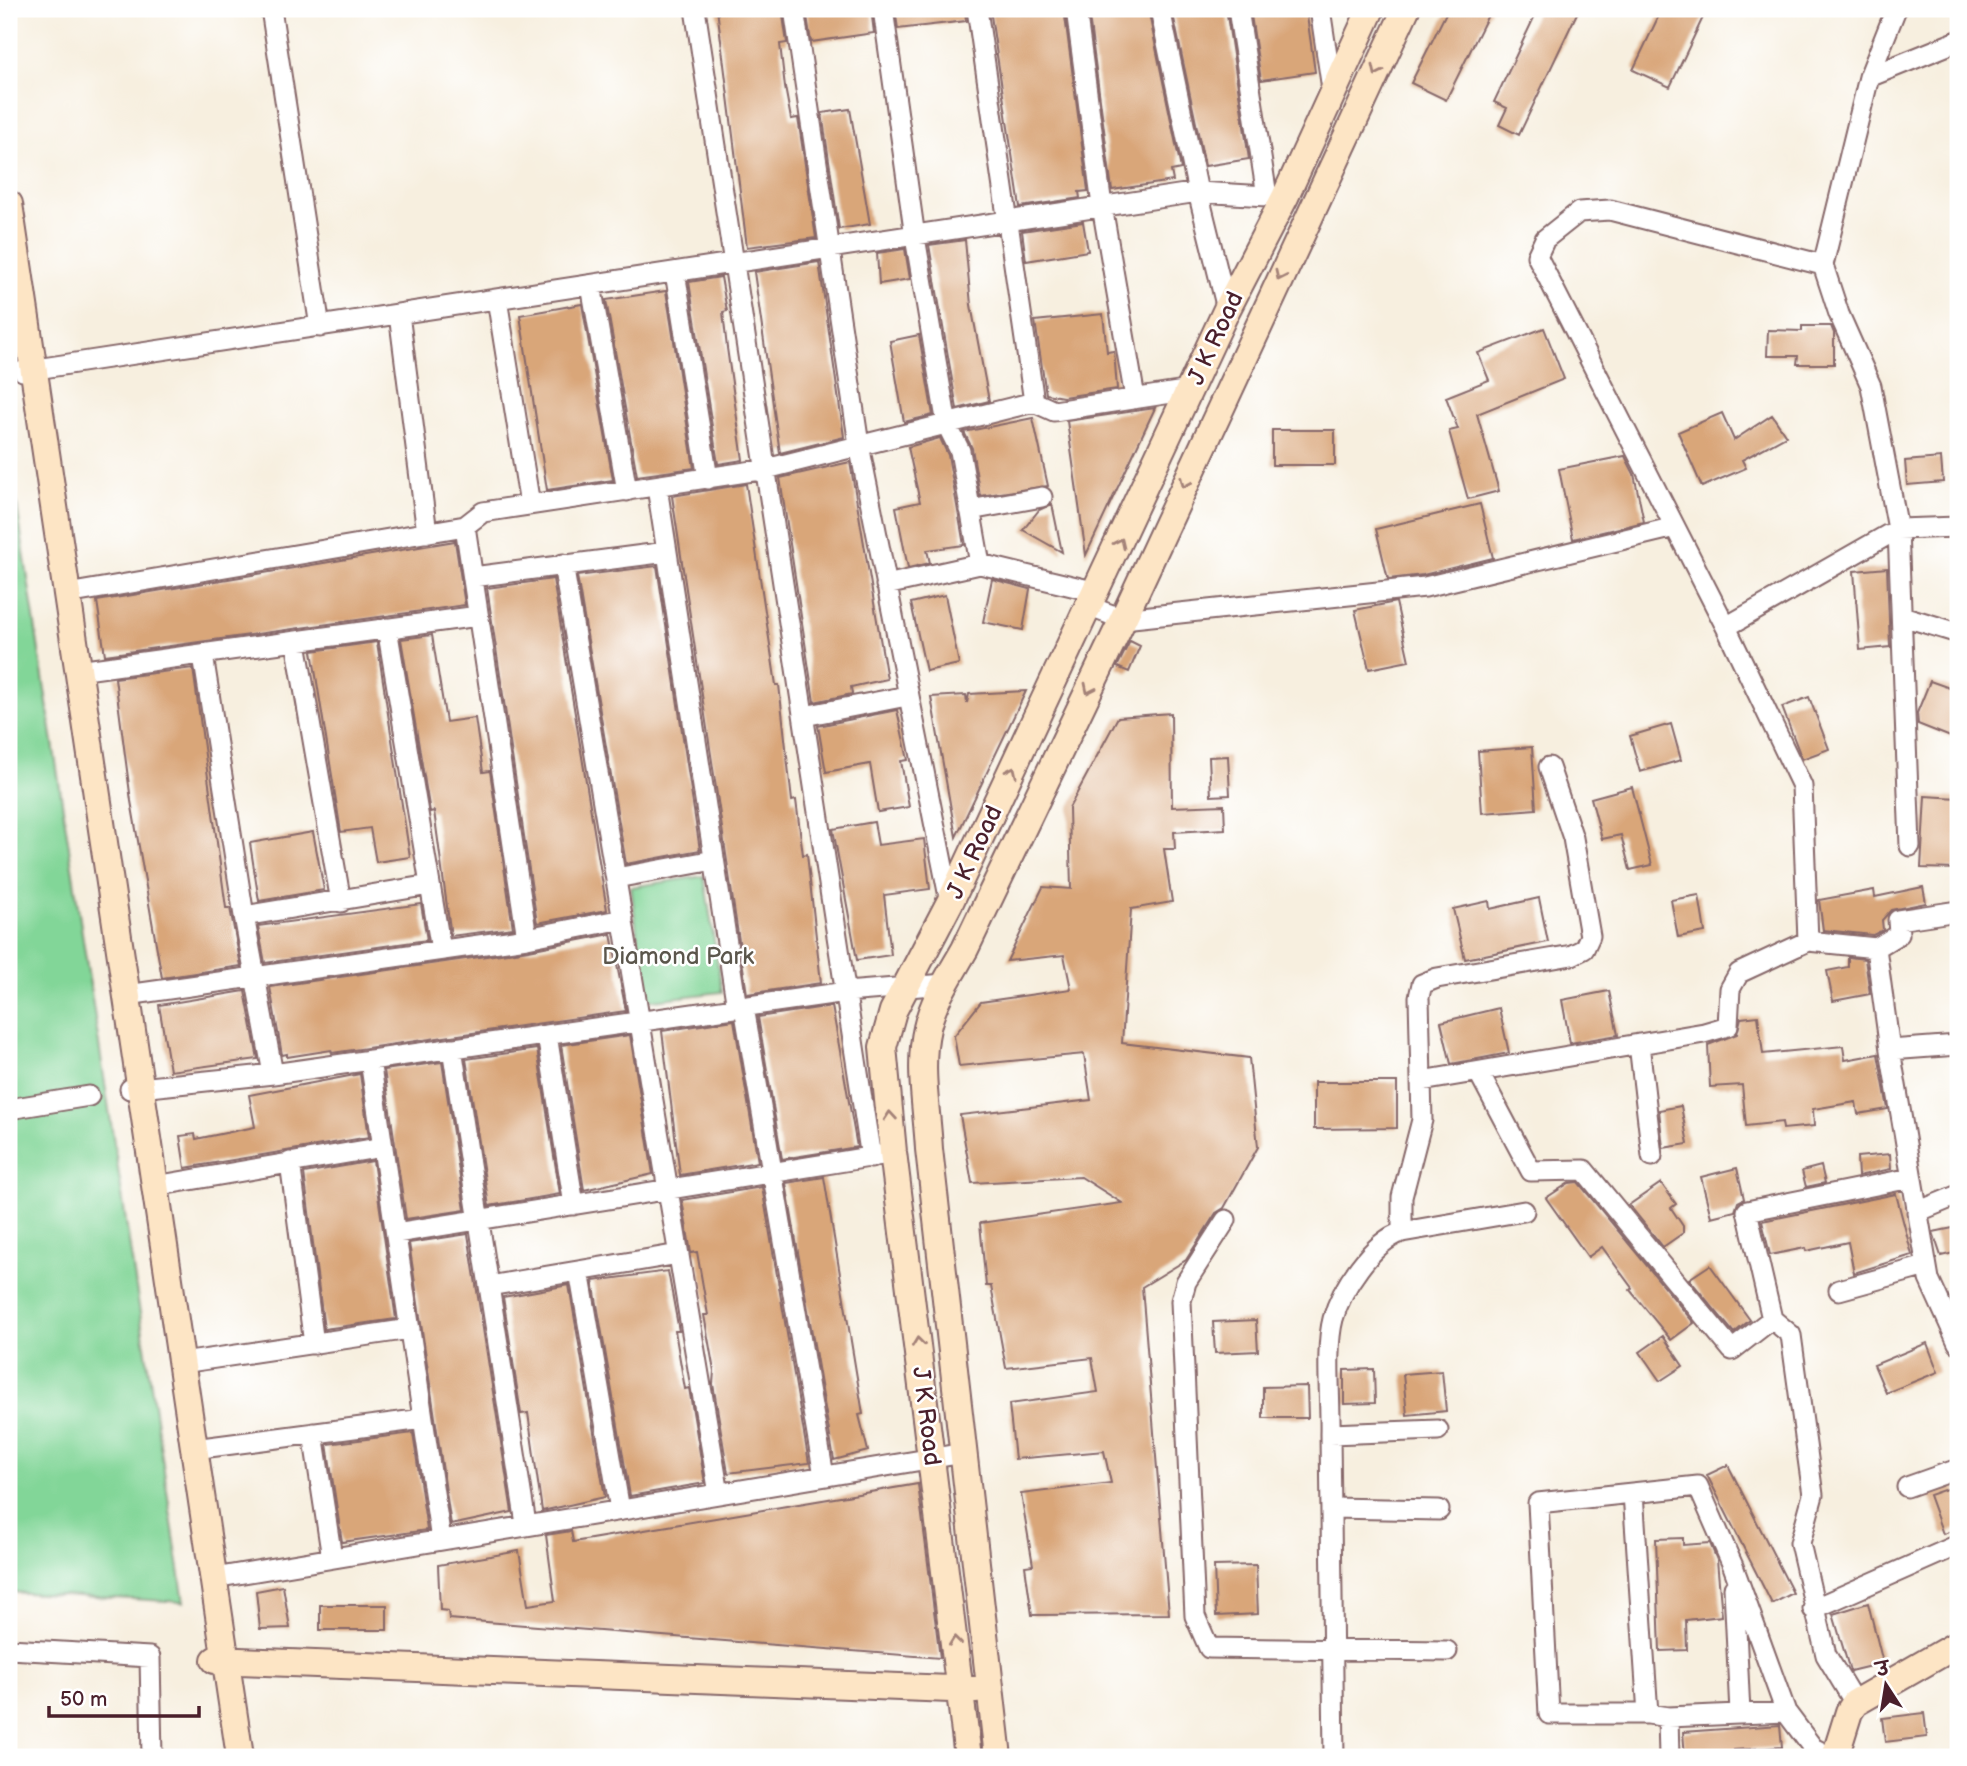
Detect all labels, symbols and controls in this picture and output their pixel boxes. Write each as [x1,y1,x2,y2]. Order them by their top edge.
one-way arrow [1371,63,1385,76]
one-way arrow [1274,269,1288,281]
street label: J K Road [1181,287,1250,389]
one-way arrow [1179,476,1193,488]
one-way arrow [1111,538,1125,550]
one-way arrow [1084,682,1098,694]
one-way arrow [1004,766,1018,778]
street label: J K Road [940,801,1009,903]
park label: Diamond Park [602,942,754,971]
one-way arrow [883,1110,898,1121]
one-way arrow [910,1336,925,1348]
street label: J K Road [906,1365,947,1467]
one-way arrow [947,1635,962,1647]
north arrow [1852,1650,1922,1720]
text: उ [1872,1657,1894,1683]
scale bar [49,1675,200,1719]
text: 50 m [60,1687,107,1712]

